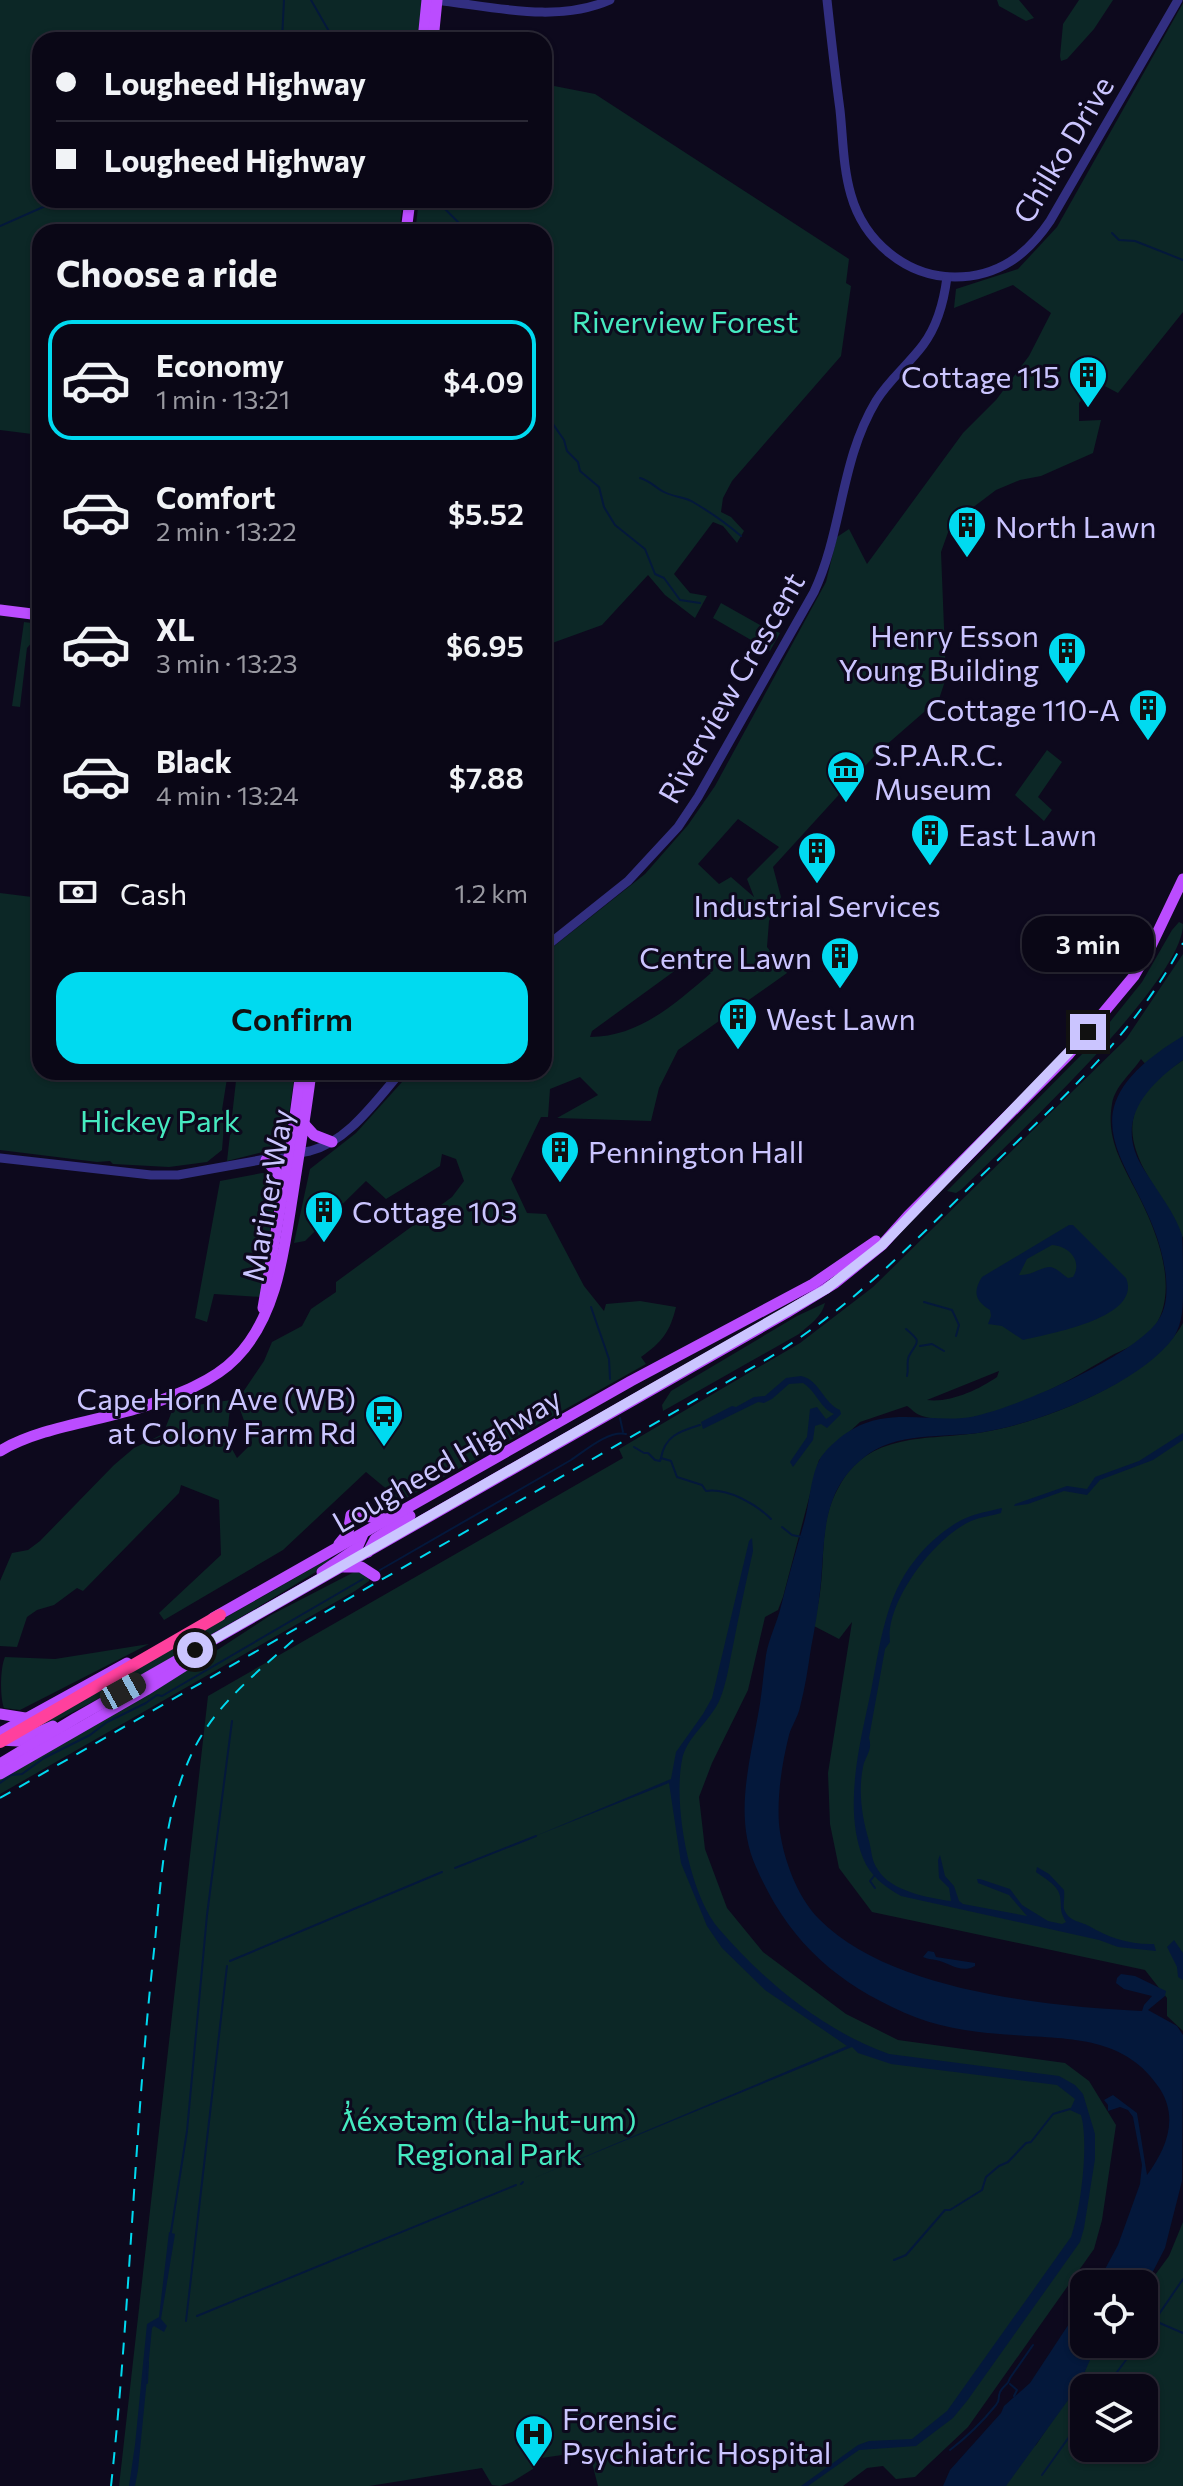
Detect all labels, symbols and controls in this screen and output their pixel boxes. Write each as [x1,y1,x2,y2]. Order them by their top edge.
text: Lougheed Highway [104,64,366,101]
street label: Chilko Drive [1004,69,1120,229]
text: Lougheed Highway [104,141,366,178]
text: Choose a ride [56,250,277,294]
park label: Riverview Forest [572,302,798,339]
icon: car [60,344,132,416]
text: Economy [156,346,284,383]
building icon: Cottage 115 [1067,354,1109,409]
place label: Cottage 115 [901,357,1060,394]
text: $4.09 [443,362,524,399]
text: 1 min · 13:21 [156,383,290,414]
icon: car [60,476,132,548]
text: Comfort [156,478,275,515]
text: $5.52 [448,494,524,531]
building icon: North Lawn [946,504,988,559]
place label: North Lawn [995,507,1157,544]
text: 2 min · 13:22 [156,515,297,546]
street label: Riverview Crescent [649,565,811,809]
icon: car [60,608,132,680]
text: XL [156,610,195,647]
place label: Henry Esson Young Building [838,616,1039,687]
text: $6.95 [446,626,524,663]
building icon: Henry Esson Young Building [1046,630,1088,685]
text: 3 min · 13:23 [156,647,298,678]
building icon: Cottage 110-A [1127,687,1169,742]
place label: Cottage 110-A [926,690,1120,727]
place label: S.P.A.R.C. Museum [874,735,1003,806]
icon: car [60,740,132,812]
text: Black [156,742,232,779]
museum icon: S.P.A.R.C. Museum [825,749,867,804]
text: $7.88 [449,758,524,795]
text: 4 min · 13:24 [156,779,299,810]
building icon: East Lawn [909,812,951,867]
place label: East Lawn [958,815,1097,852]
building icon: Industrial Services [796,830,838,885]
icon: cash [56,870,100,914]
text: Cash [120,874,187,911]
text: 1.2 km [455,877,528,908]
place label: Industrial Services [693,886,941,923]
callout: 3 min [1022,916,1154,972]
text: 3 min [1056,928,1120,959]
building icon: Centre Lawn [819,935,861,990]
place label: Centre Lawn [639,938,812,975]
button: Confirm [56,972,528,1064]
building icon: West Lawn [717,996,759,1051]
place label: West Lawn [766,999,916,1036]
route end [1070,1014,1106,1050]
park label: Hickey Park [80,1101,240,1138]
street label: Mariner Way [233,1106,299,1284]
building icon: Pennington Hall [539,1129,581,1184]
place label: Pennington Hall [588,1132,804,1169]
building icon: Cottage 103 [303,1189,345,1244]
place label: Cottage 103 [352,1192,518,1229]
street label: Lougheed Highway [325,1378,567,1540]
place label: Cape Horn Ave (WB) at Colony Farm Rd [77,1379,356,1450]
bus stop icon: Cape Horn Ave (WB) at Colony Farm Rd [363,1393,405,1448]
route start [177,1632,213,1668]
car [96,1669,150,1713]
park label: ƛ̓éxətəm (tla-hut-um) Regional Park [342,2100,637,2171]
map controls [1070,2270,1158,2462]
button: locate [1070,2270,1158,2358]
button: layers [1070,2374,1158,2462]
place label: Forensic Psychiatric Hospital [562,2399,831,2470]
hospital icon: Forensic Psychiatric Hospital [513,2413,555,2468]

